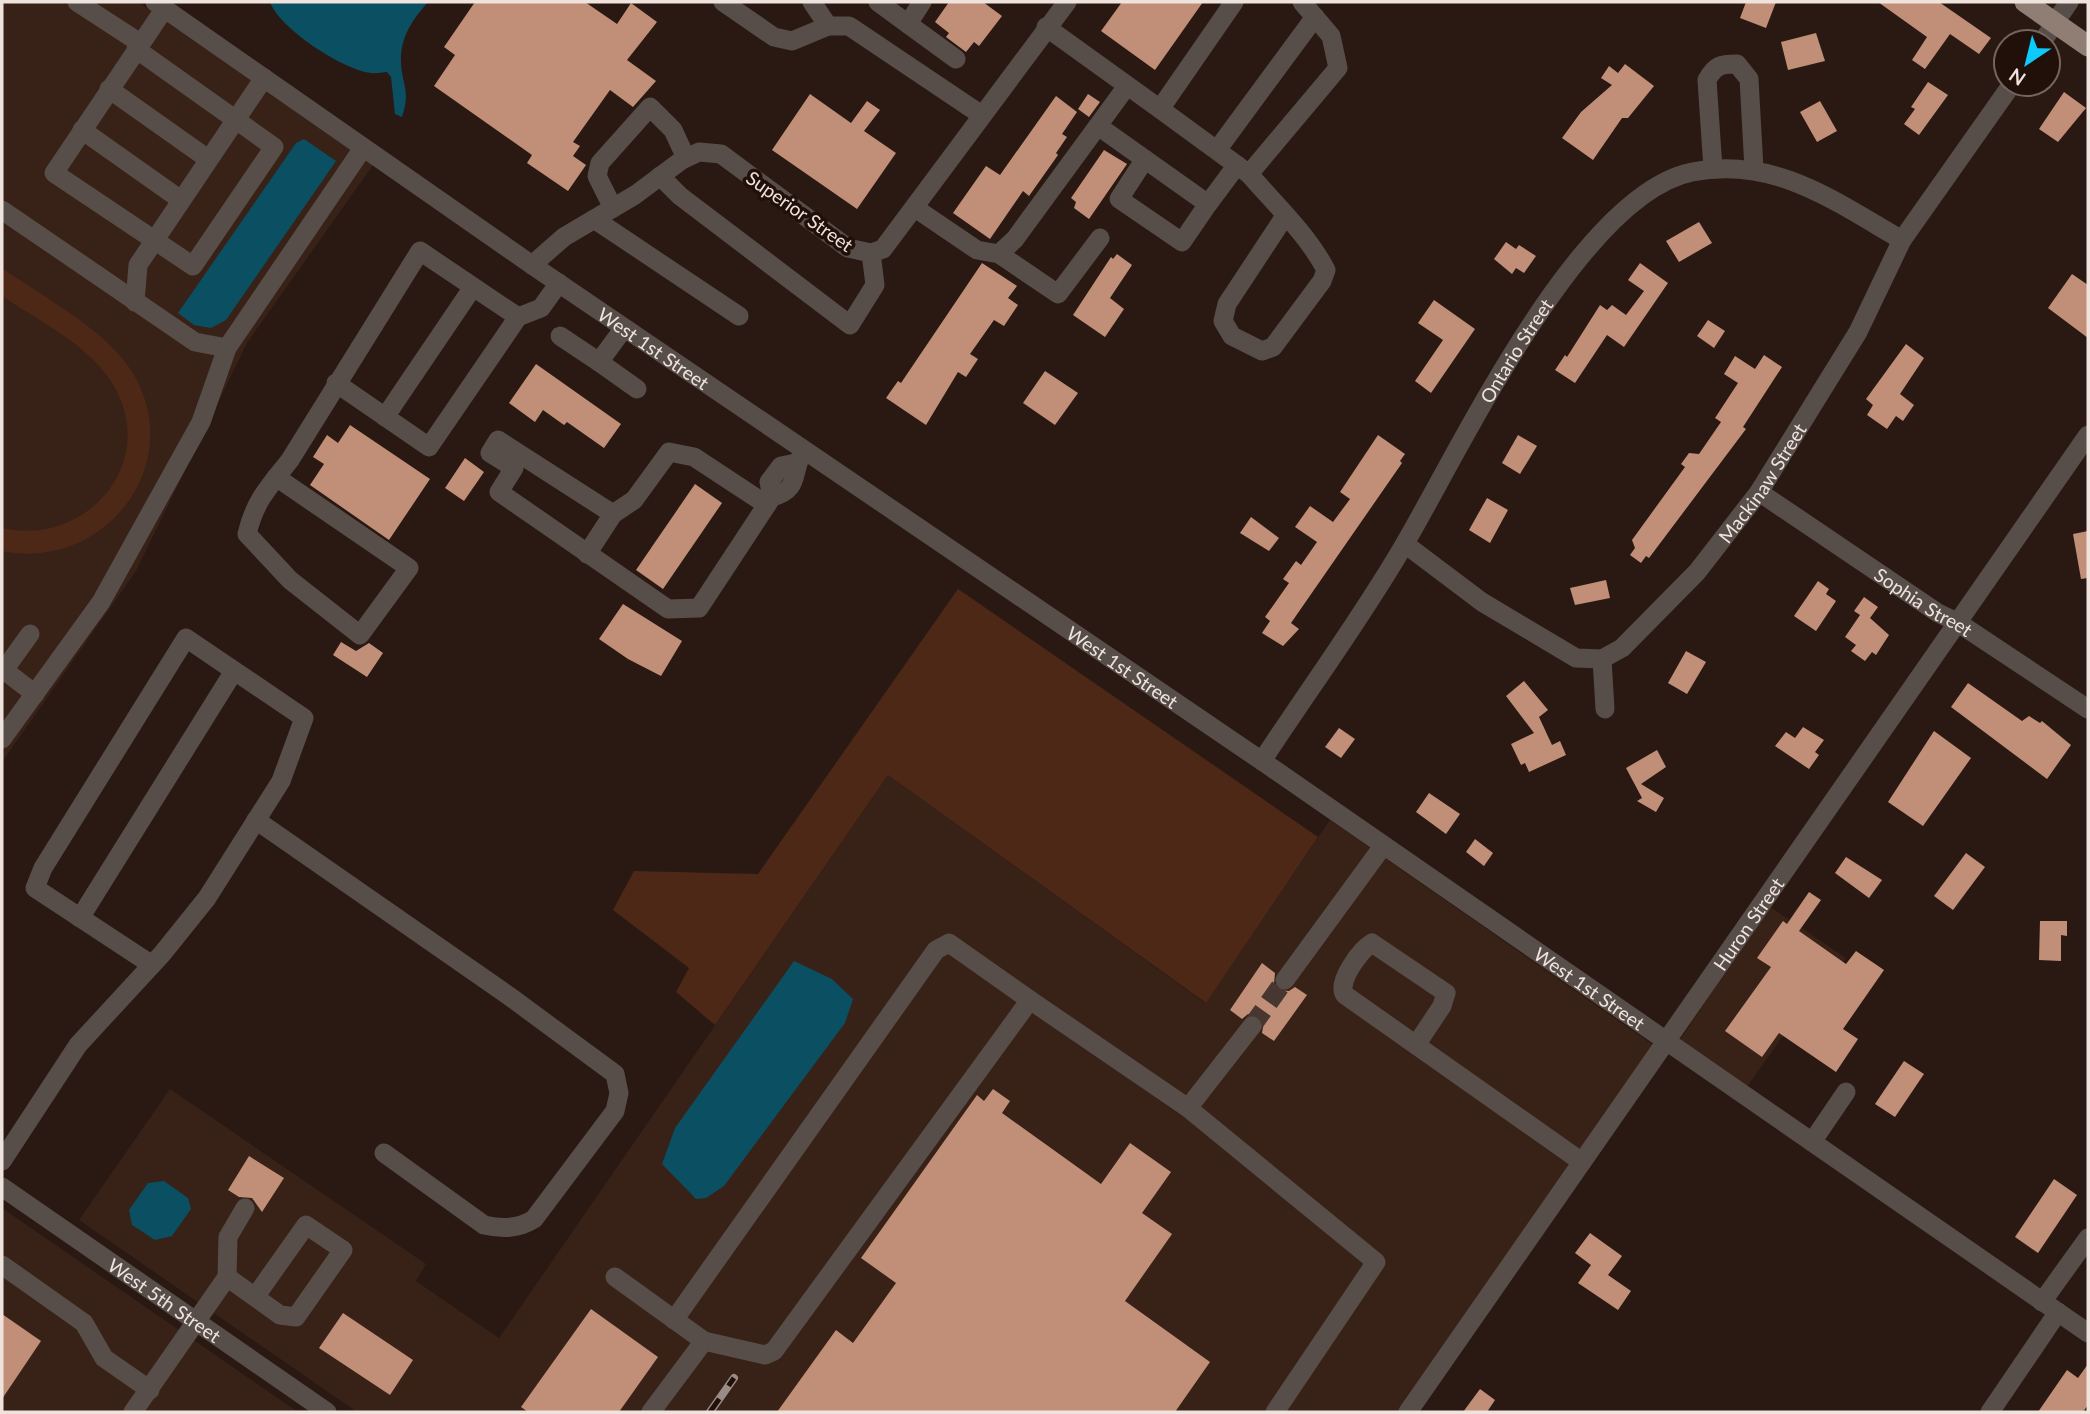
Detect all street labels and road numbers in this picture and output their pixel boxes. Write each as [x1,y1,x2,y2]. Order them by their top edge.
street label: Superior Street [742,166,858,256]
street label: Ontario Street [1474,294,1557,407]
street label: West 1st Street [594,302,714,394]
street label: Mackinaw Street [1713,418,1811,547]
street label: Sophia Street [1871,562,1977,641]
street label: West 1st Street [1063,621,1183,712]
street label: Huron Street [1708,873,1788,974]
street label: West 1st Street [1530,942,1650,1034]
street label: West 5th Street [104,1253,226,1347]

